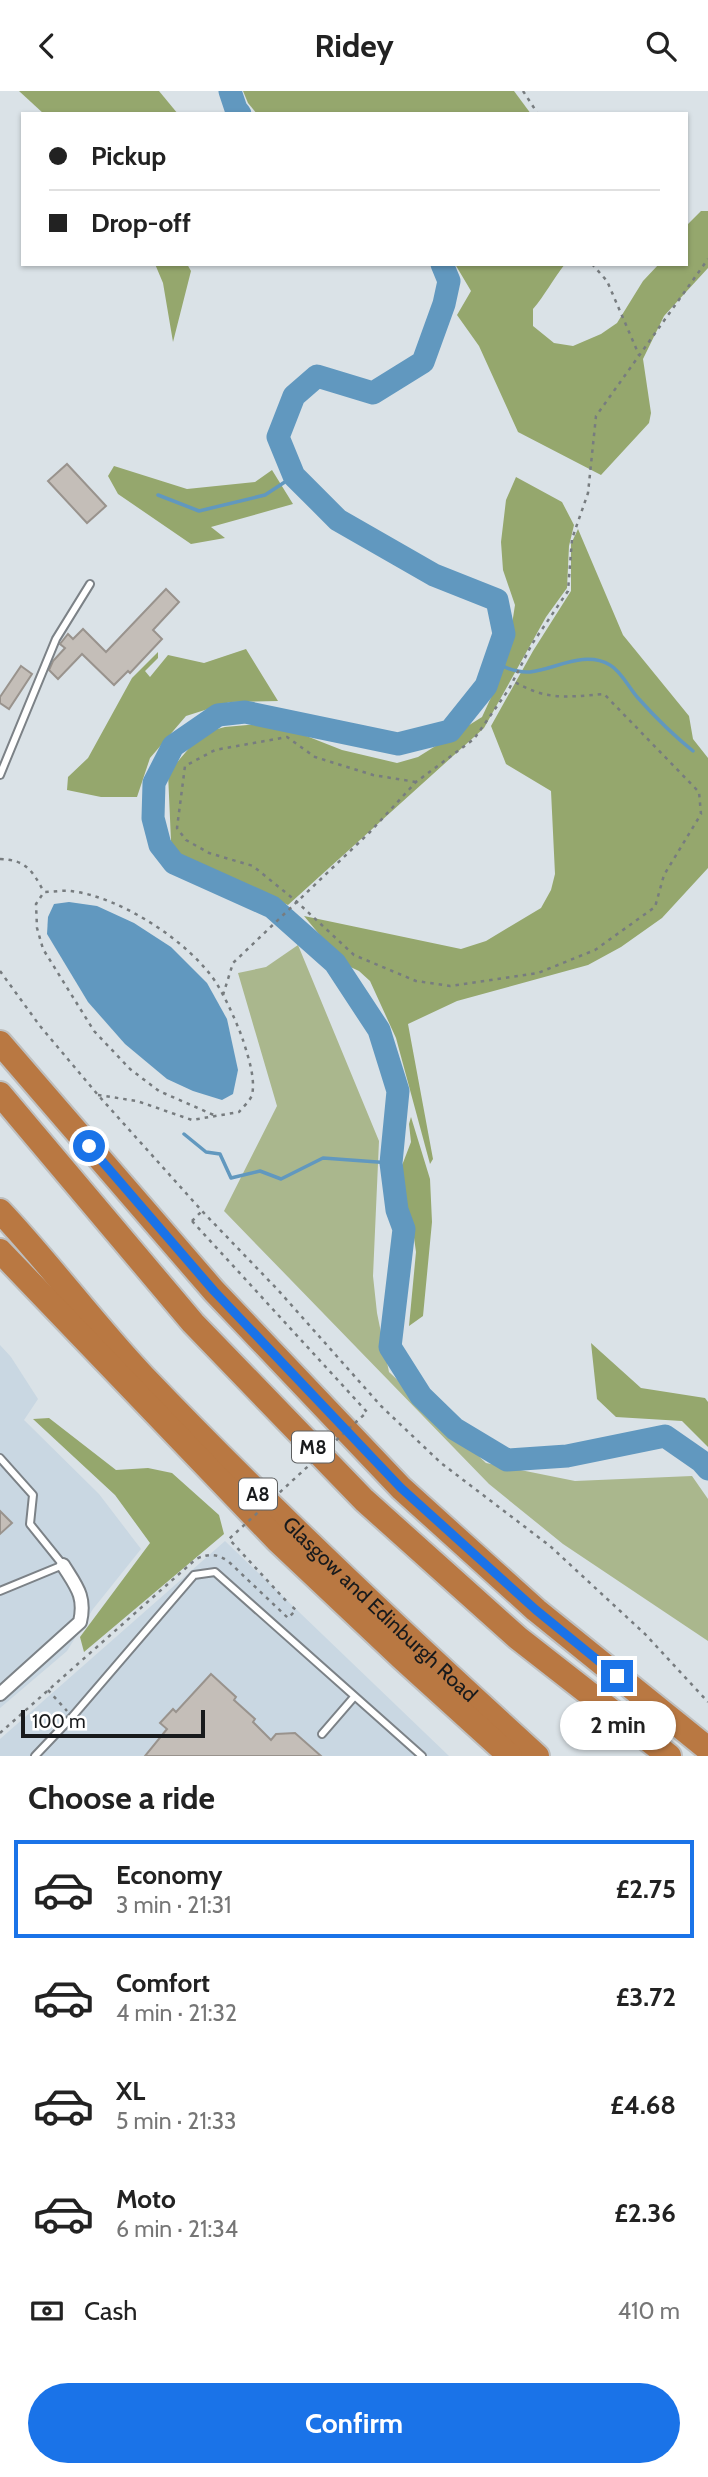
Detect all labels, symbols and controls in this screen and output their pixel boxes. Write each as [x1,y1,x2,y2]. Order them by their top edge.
text: Ridey [314,26,394,65]
icon: back [28,27,66,65]
icon: search [642,27,680,65]
text: Pickup [91,140,166,172]
text: Drop-off [91,207,191,239]
route start [73,1130,105,1162]
road number: M8 [292,1431,334,1463]
road number: A8 [239,1478,277,1509]
street label: Glasgow and Edinburgh Road [278,1511,483,1707]
route end [601,1660,633,1692]
callout: 2 min [559,1701,675,1749]
scale bar [21,1707,205,1739]
text: 100 m [32,1710,86,1733]
text: 2 min [590,1711,646,1739]
text: Choose a ride [28,1778,215,1817]
icon: car [32,1858,95,1921]
text: Economy [116,1859,222,1891]
text: £2.75 [616,1873,676,1905]
text: 3 min · 21:31 [116,1891,232,1919]
icon: car [32,1966,95,2029]
text: Comfort [116,1967,210,1999]
text: £3.72 [616,1981,676,2013]
text: 4 min · 21:32 [116,1999,237,2027]
icon: car [32,2074,95,2137]
text: XL [116,2075,145,2107]
text: £4.68 [610,2089,676,2121]
text: 5 min · 21:33 [116,2107,237,2135]
icon: car [32,2182,95,2245]
text: Moto [116,2183,176,2215]
text: £2.36 [614,2197,676,2229]
text: 6 min · 21:34 [116,2215,238,2243]
icon: cash [28,2292,66,2330]
text: Cash [84,2295,137,2327]
text: 410 m [618,2297,680,2325]
button: Confirm [28,2383,680,2463]

